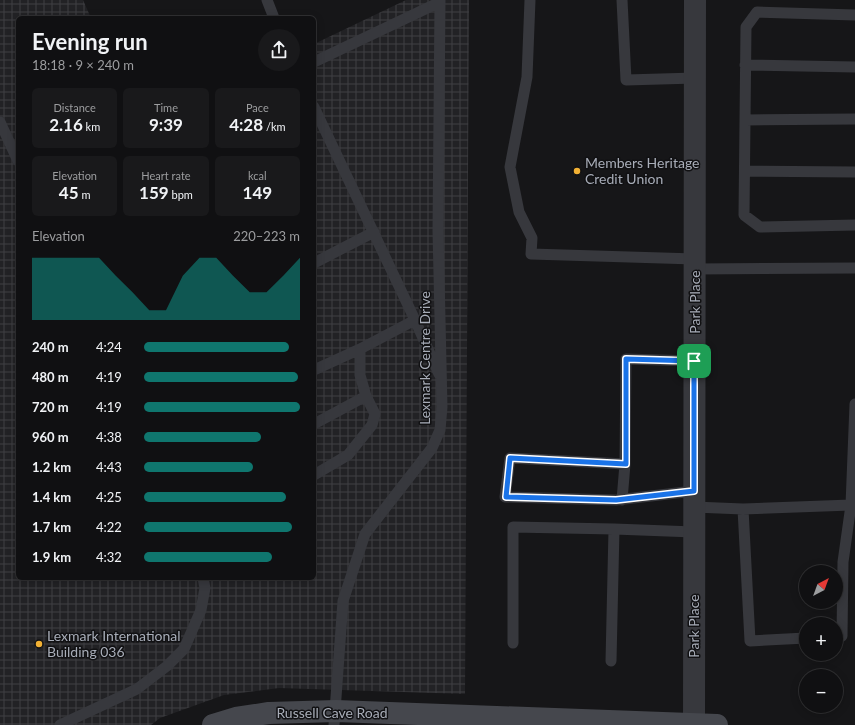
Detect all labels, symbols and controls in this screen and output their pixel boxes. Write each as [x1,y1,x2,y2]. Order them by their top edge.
text: Evening run [32,28,148,55]
button: share [258,29,300,71]
text: 18:18 · 9 × 240 m [32,57,134,73]
text: Distance [54,101,96,114]
text: Time [154,101,178,114]
text: Pace [246,101,269,114]
text: 2.16 [49,114,83,135]
text: 9:39 [149,114,183,135]
text: 4:28 [229,114,263,135]
text: km [83,120,100,133]
text: /km [263,120,286,133]
place label: Members Heritage Credit Union [585,154,699,187]
marker: Members Heritage Credit Union [572,166,582,176]
text: Elevation [52,169,97,182]
text: Heart rate [141,169,191,182]
text: kcal [248,169,267,182]
text: 45 [59,182,79,203]
text: 159 [139,182,169,203]
text: 149 [243,182,272,203]
text: m [79,188,90,201]
text: bpm [169,188,193,201]
text: Elevation [32,228,85,244]
text: 220–223 m [233,228,300,244]
street label: Park Place [686,270,703,334]
street label: Lexmark Centre Drive [416,291,433,425]
text: 240 m [32,339,69,355]
text: 4:24 [96,339,122,355]
pin [677,344,711,378]
icon: arrive [683,350,705,372]
text: 480 m [32,369,69,385]
text: 4:19 [96,369,122,385]
text: 720 m [32,399,69,415]
text: 4:19 [96,399,122,415]
text: 960 m [32,429,69,445]
text: 4:38 [96,429,122,445]
text: 1.2 km [32,459,71,475]
text: 4:43 [96,459,122,475]
text: 1.4 km [32,489,71,505]
text: 4:25 [96,489,122,505]
text: 1.7 km [32,519,71,535]
text: 4:22 [96,519,122,535]
text: 1.9 km [32,549,71,565]
text: 4:32 [96,549,122,565]
north arrow [799,565,843,609]
map controls [799,565,843,713]
street label: Park Place [685,594,702,658]
button: + [799,617,843,661]
place label: Lexmark International Building 036 [47,627,181,660]
marker: Lexmark International Building 036 [34,639,44,649]
button: − [799,669,843,713]
street label: Russell Cave Road [276,704,388,721]

